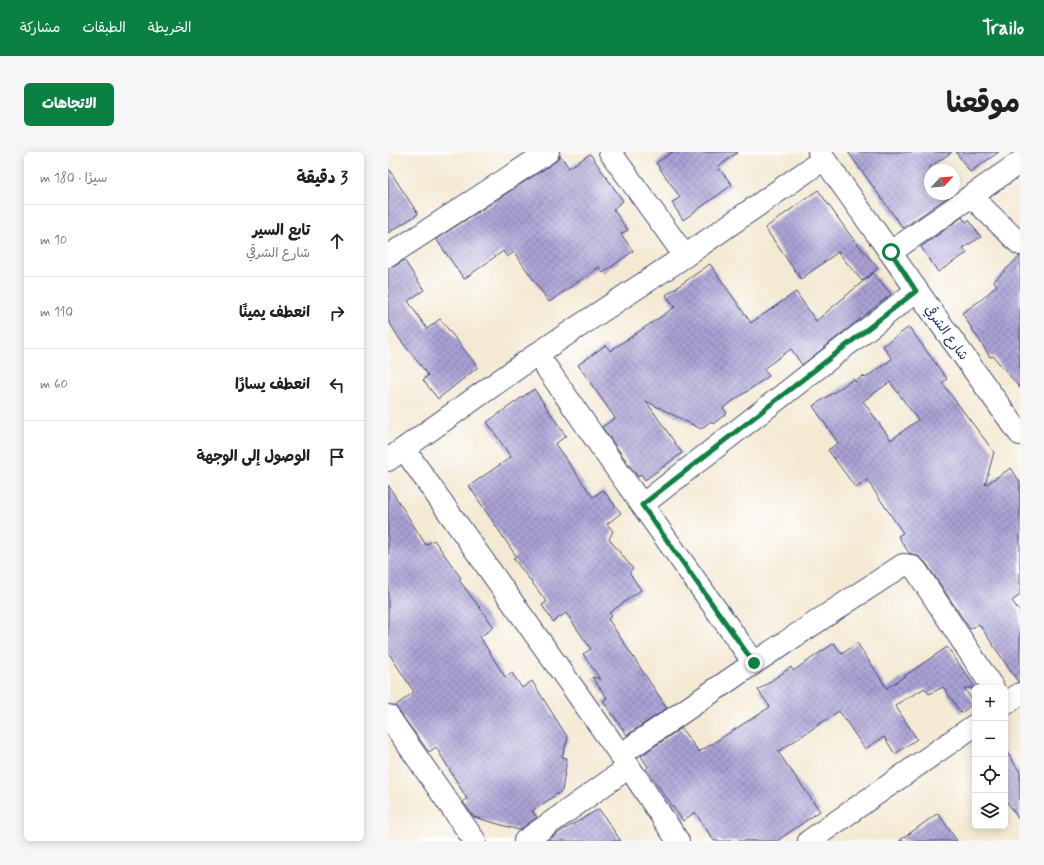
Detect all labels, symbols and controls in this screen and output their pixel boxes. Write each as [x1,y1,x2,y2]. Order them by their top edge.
text: Trailo [982,16,1024,41]
text: مشاركة [20,19,60,37]
text: الطبقات [82,19,126,37]
text: الخريطة [148,19,191,37]
button: الاتجاهات [24,83,114,126]
text: موقعنا [946,86,1020,123]
north arrow [924,164,960,200]
text: 3 دقيقة [297,167,348,189]
text: سيرًا · 180 m [40,170,107,187]
text: تابع السير [252,221,310,241]
icon: ahead [326,230,348,252]
text: 10 m [40,232,67,249]
route start [882,243,900,261]
text: شارع الشرقي [246,245,310,262]
icon: right [326,302,348,324]
street label: شارع الشرقي [920,302,973,364]
text: انعطف يمينًا [239,303,310,323]
text: 110 m [40,304,73,321]
icon: left [326,374,348,396]
text: انعطف يسارًا [235,375,310,395]
text: 60 m [40,376,68,393]
icon: arrive [326,446,348,468]
text: الوصول إلى الوجهة [196,447,310,467]
route end [745,654,763,672]
map controls [972,685,1008,829]
button: + [972,685,1008,721]
button: − [972,721,1008,757]
button: locate [972,757,1008,793]
button: layers [972,793,1008,829]

